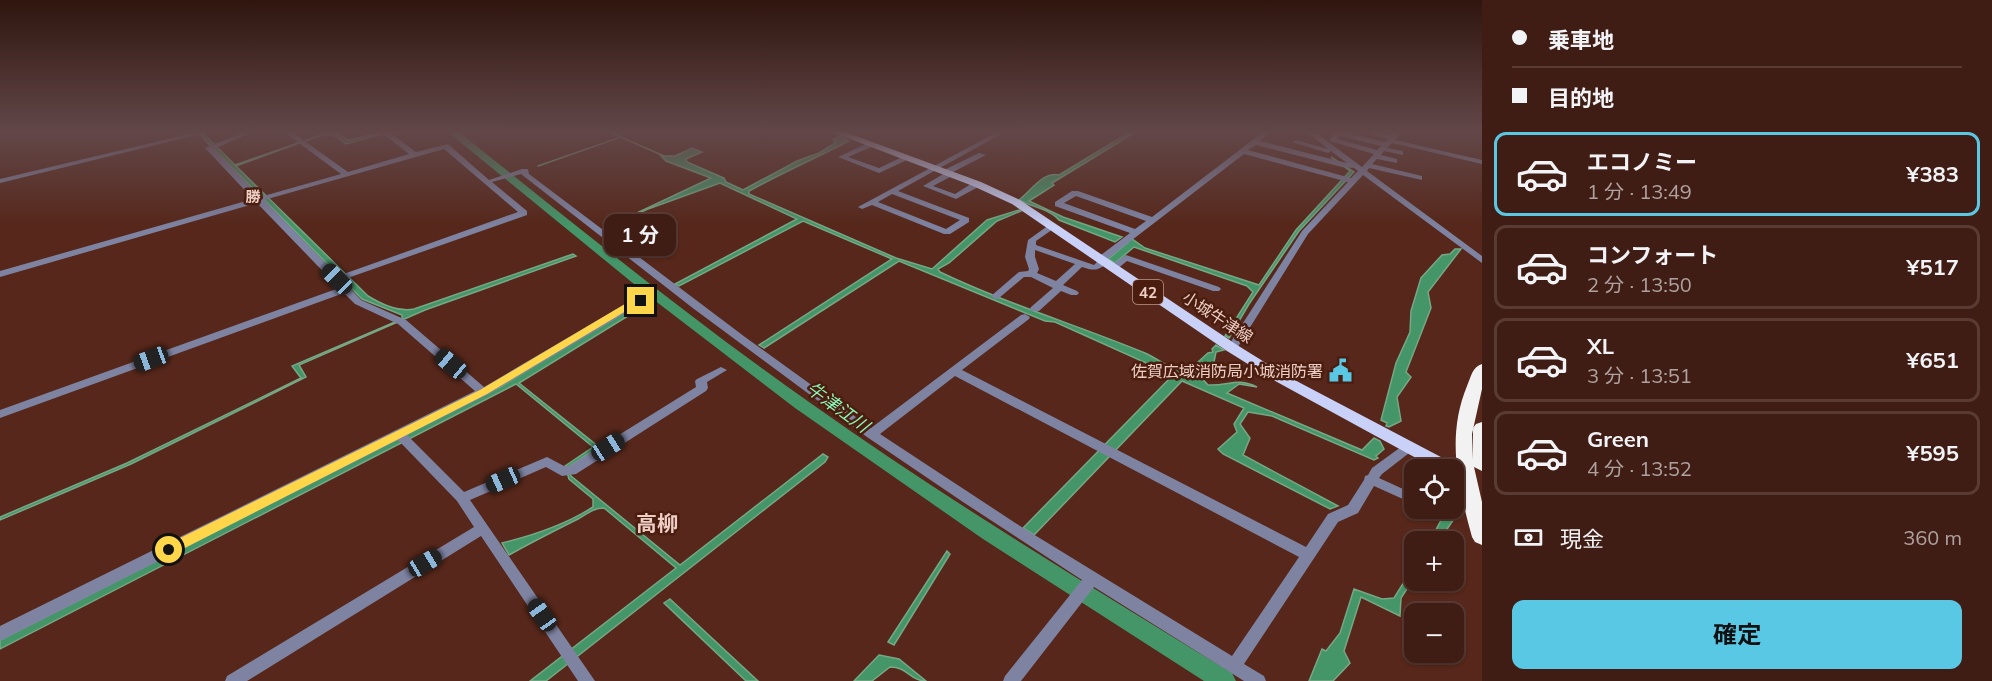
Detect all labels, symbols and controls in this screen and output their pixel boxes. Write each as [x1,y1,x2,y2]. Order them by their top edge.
text: 乗車地 [1548,26,1614,54]
text: 目的地 [1548,84,1614,112]
icon: car [1515,147,1569,201]
text: エコノミー [1587,148,1697,176]
text: ¥383 [1906,160,1959,188]
text: 1 分 · 13:49 [1587,179,1692,204]
district label: 勝 [245,187,261,206]
callout: 1 分 [605,214,677,256]
text: 1 分 [621,222,659,247]
icon: car [1515,240,1569,294]
text: コンフォート [1587,241,1718,269]
text: ¥517 [1906,253,1959,281]
car [318,260,356,298]
text: 2 分 · 13:50 [1587,272,1692,297]
road number: 42 [1133,280,1163,304]
route end [627,287,654,314]
street label: 小城牛津線 [1179,287,1257,347]
text: XL [1587,332,1614,360]
icon: car [1515,333,1569,387]
car [131,344,171,374]
car [431,346,471,382]
text: ¥651 [1906,346,1959,374]
public building icon: 佐賀広域消防局小城消防署 [1328,358,1354,384]
place label: 佐賀広域消防局小城消防署 [1131,361,1323,381]
text: 3 分 · 13:51 [1587,363,1692,388]
water label: 牛津江川 [802,377,876,439]
text: Green [1587,425,1649,453]
icon: car [1515,426,1569,480]
car [588,430,628,464]
text: ¥595 [1906,439,1959,467]
text: 4 分 · 13:52 [1587,456,1692,481]
map controls [1404,459,1464,663]
button: locate [1404,459,1464,519]
car [483,464,523,496]
district label: 高柳 [636,510,678,536]
icon: cash [1512,521,1545,554]
text: 現金 [1560,525,1604,553]
text: 360 m [1903,525,1962,550]
button: + [1404,531,1464,591]
route start [155,536,182,563]
car [405,546,445,580]
car [524,595,560,635]
button: 確定 [1512,600,1962,669]
button: − [1404,603,1464,663]

